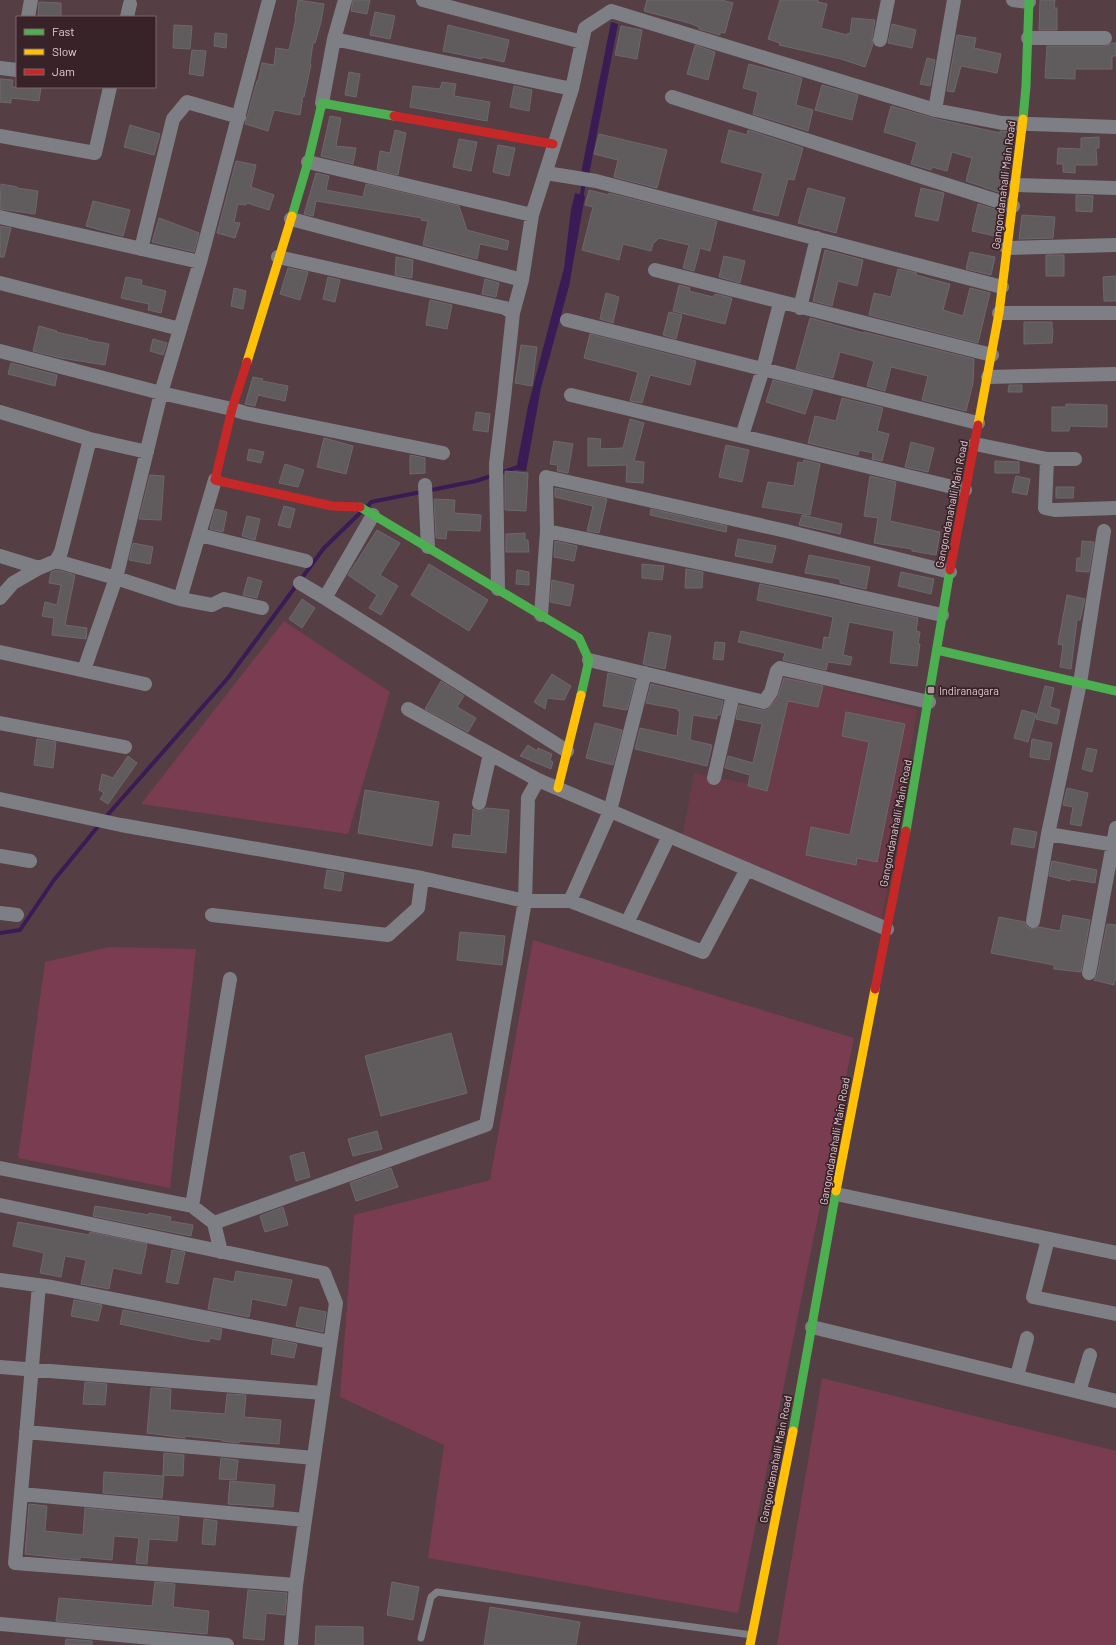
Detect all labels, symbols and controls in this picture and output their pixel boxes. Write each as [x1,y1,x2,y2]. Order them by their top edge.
legend [16,16,156,88]
text: Fast [52,24,75,38]
text: Slow [52,44,77,58]
text: Jam [52,64,75,78]
street label: Gangondanahalli Main Road [989,120,1017,250]
street label: Gangondanahalli Main Road [932,439,970,569]
place label: Indiranagara [939,684,999,697]
marker: Indiranagara [926,685,936,695]
street label: Gangondanahalli Main Road [876,758,914,888]
street label: Gangondanahalli Main Road [816,1076,852,1206]
street label: Gangondanahalli Main Road [756,1394,794,1524]

